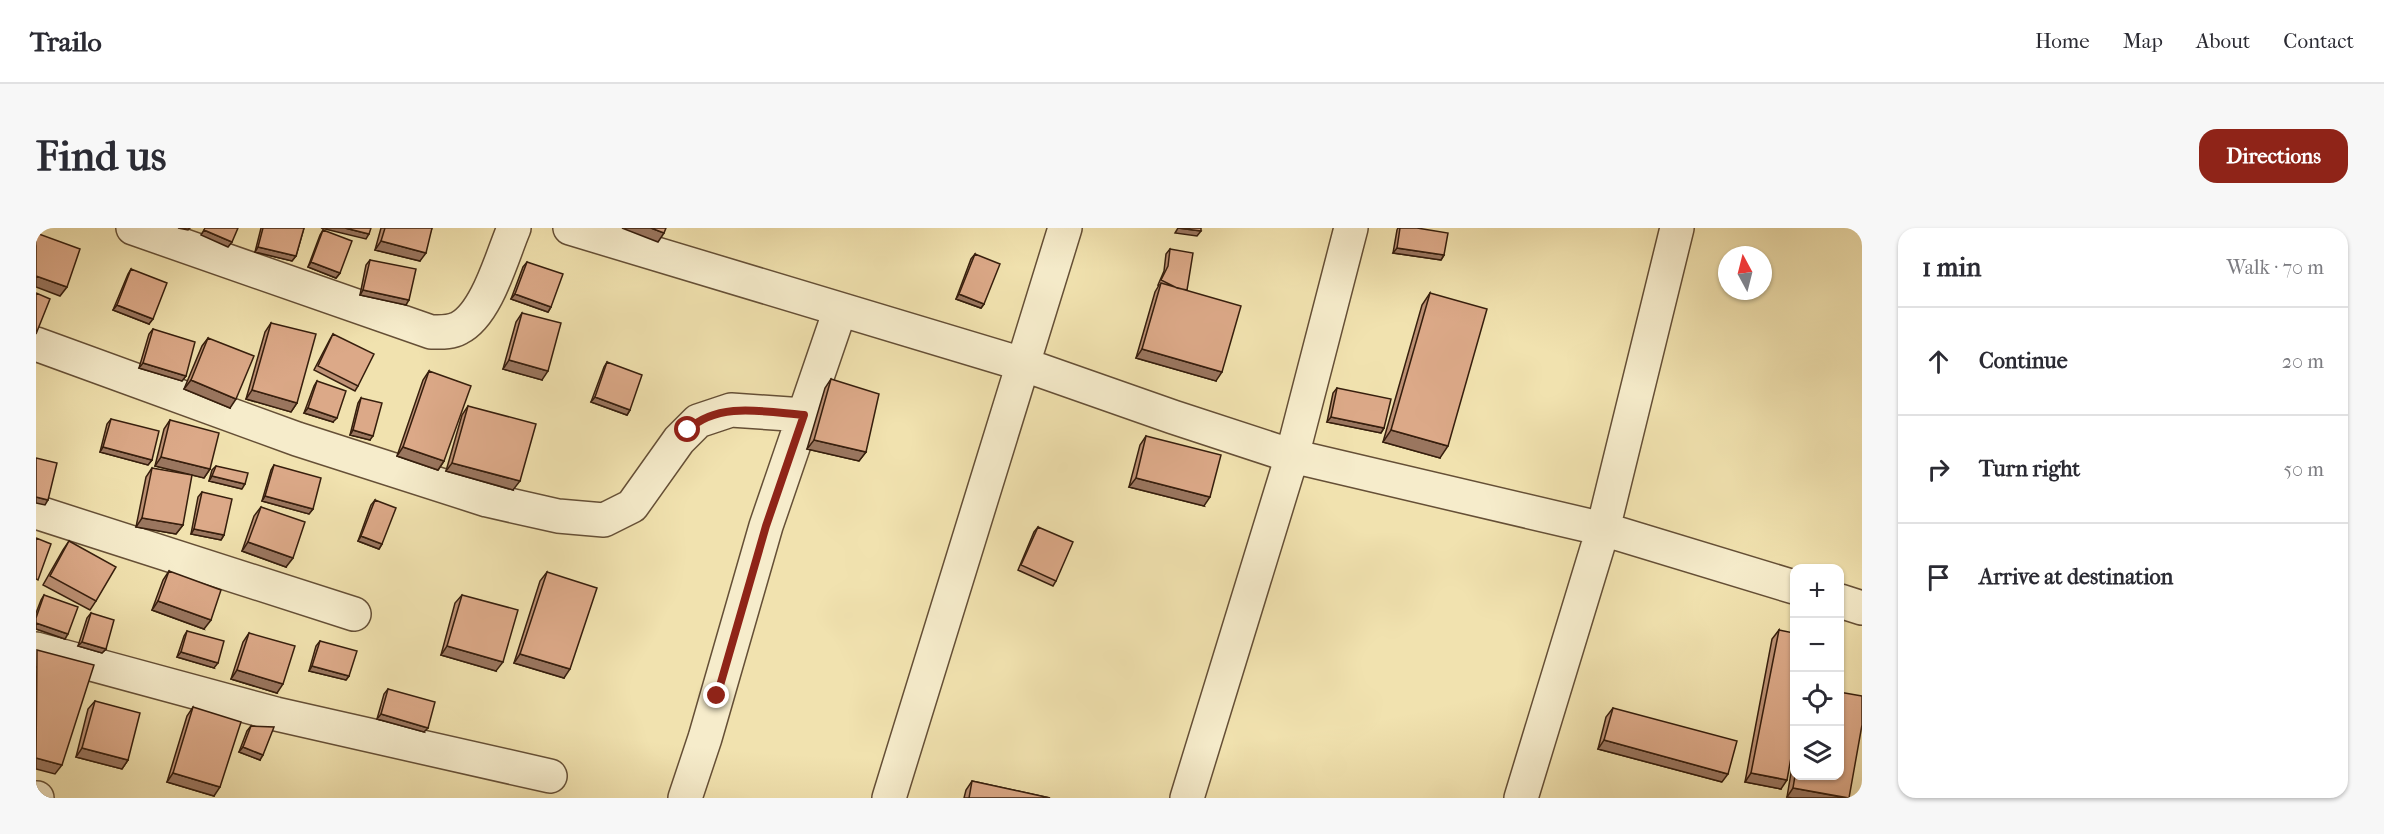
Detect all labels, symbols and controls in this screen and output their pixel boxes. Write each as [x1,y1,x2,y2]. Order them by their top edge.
text: Trailo [30,25,102,58]
text: Home [2035,29,2090,53]
text: Map [2123,29,2163,53]
text: About [2196,29,2250,53]
text: Contact [2283,29,2354,53]
button: Directions [2199,129,2348,183]
text: Find us [36,132,166,181]
north arrow [1718,246,1772,300]
text: 1 min [1922,252,1981,283]
text: Walk · 70 m [2227,256,2324,279]
icon: ahead [1922,345,1955,378]
text: Continue [1979,348,2068,374]
text: 20 m [2282,350,2324,373]
route start [674,416,700,442]
icon: right [1922,453,1955,486]
text: Turn right [1979,456,2080,482]
text: 50 m [2283,458,2324,481]
icon: arrive [1922,561,1955,594]
map controls [1790,564,1844,780]
button: + [1790,564,1844,618]
text: Arrive at destination [1979,564,2173,590]
button: − [1790,618,1844,672]
button: locate [1790,672,1844,726]
route end [703,682,729,708]
button: layers [1790,726,1844,780]

